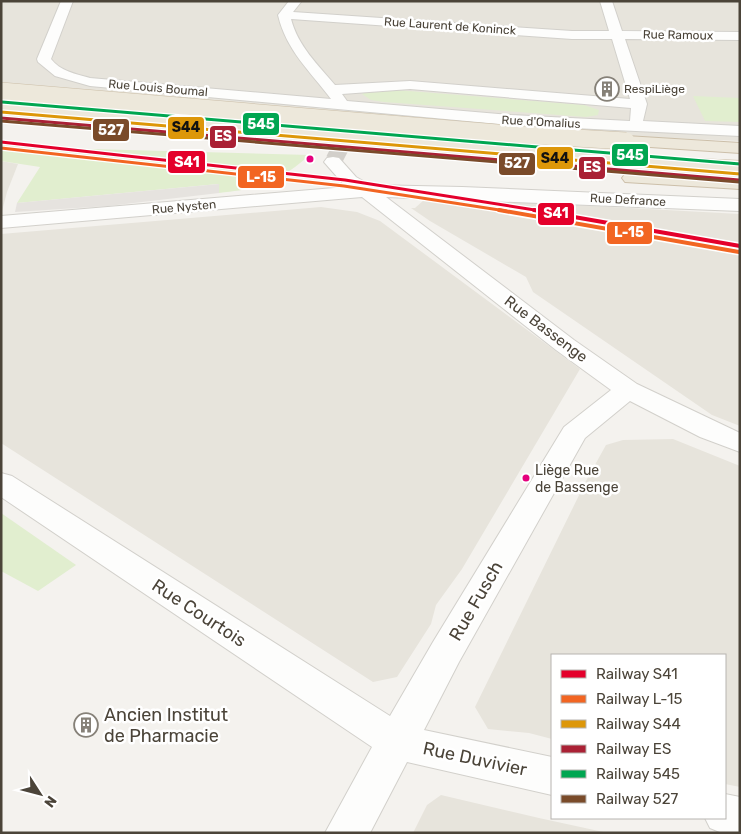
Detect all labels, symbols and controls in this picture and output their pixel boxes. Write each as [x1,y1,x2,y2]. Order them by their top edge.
street label: Rue Laurent de Koninck [384,14,517,38]
street label: Rue Ramoux [643,27,714,43]
building icon: RespiLiège [594,76,620,102]
street label: Rue Louis Boumal [108,77,208,99]
place label: RespiLiège [624,82,685,96]
line badge: 545 [242,112,280,136]
street label: Rue d'Omalius [501,113,581,131]
line badge: S44 [167,116,205,140]
text: 545 [247,116,275,133]
line badge: 527 [92,118,130,142]
text: S44 [172,119,201,136]
text: 527 [98,122,124,139]
line badge: ES [209,125,237,149]
text: ES [214,128,232,145]
line badge: 545 [611,143,649,167]
line badge: S44 [536,146,574,170]
text: 545 [616,147,644,164]
line badge: S41 [167,150,206,174]
text: S44 [541,150,570,167]
line badge: 527 [498,152,536,176]
text: S41 [174,154,200,171]
unlabelled marker [305,154,315,164]
text: 527 [504,155,530,172]
line badge: ES [578,156,606,180]
text: ES [583,159,601,176]
line badge: L-15 [237,165,285,189]
text: L-15 [246,169,276,186]
street label: Rue Defrance [590,191,667,209]
street label: Rue Nysten [151,197,217,217]
line badge: S41 [537,202,575,226]
text: S41 [543,205,569,222]
line badge: L-15 [606,221,653,245]
text: L-15 [614,224,644,241]
street label: Rue Bassenge [501,292,591,366]
place label: Liège Rue de Bassenge [535,462,619,496]
marker: Liège Rue de Bassenge [521,473,531,483]
street label: Rue Fusch [444,557,508,645]
street label: Rue Courtois [148,574,250,652]
legend [551,654,726,819]
text: Railway S41 [596,665,678,683]
text: Railway L-15 [596,690,682,708]
place label: Ancien Institut de Pharmacie [104,704,228,747]
building icon: Ancien Institut de Pharmacie [73,712,99,738]
text: Railway S44 [596,715,681,733]
street label: Rue Duvivier [421,737,529,781]
text: Railway ES [596,740,671,758]
text: Railway 545 [596,765,680,783]
north arrow [15,769,65,819]
text: Railway 527 [596,790,679,808]
text: N [40,792,60,810]

